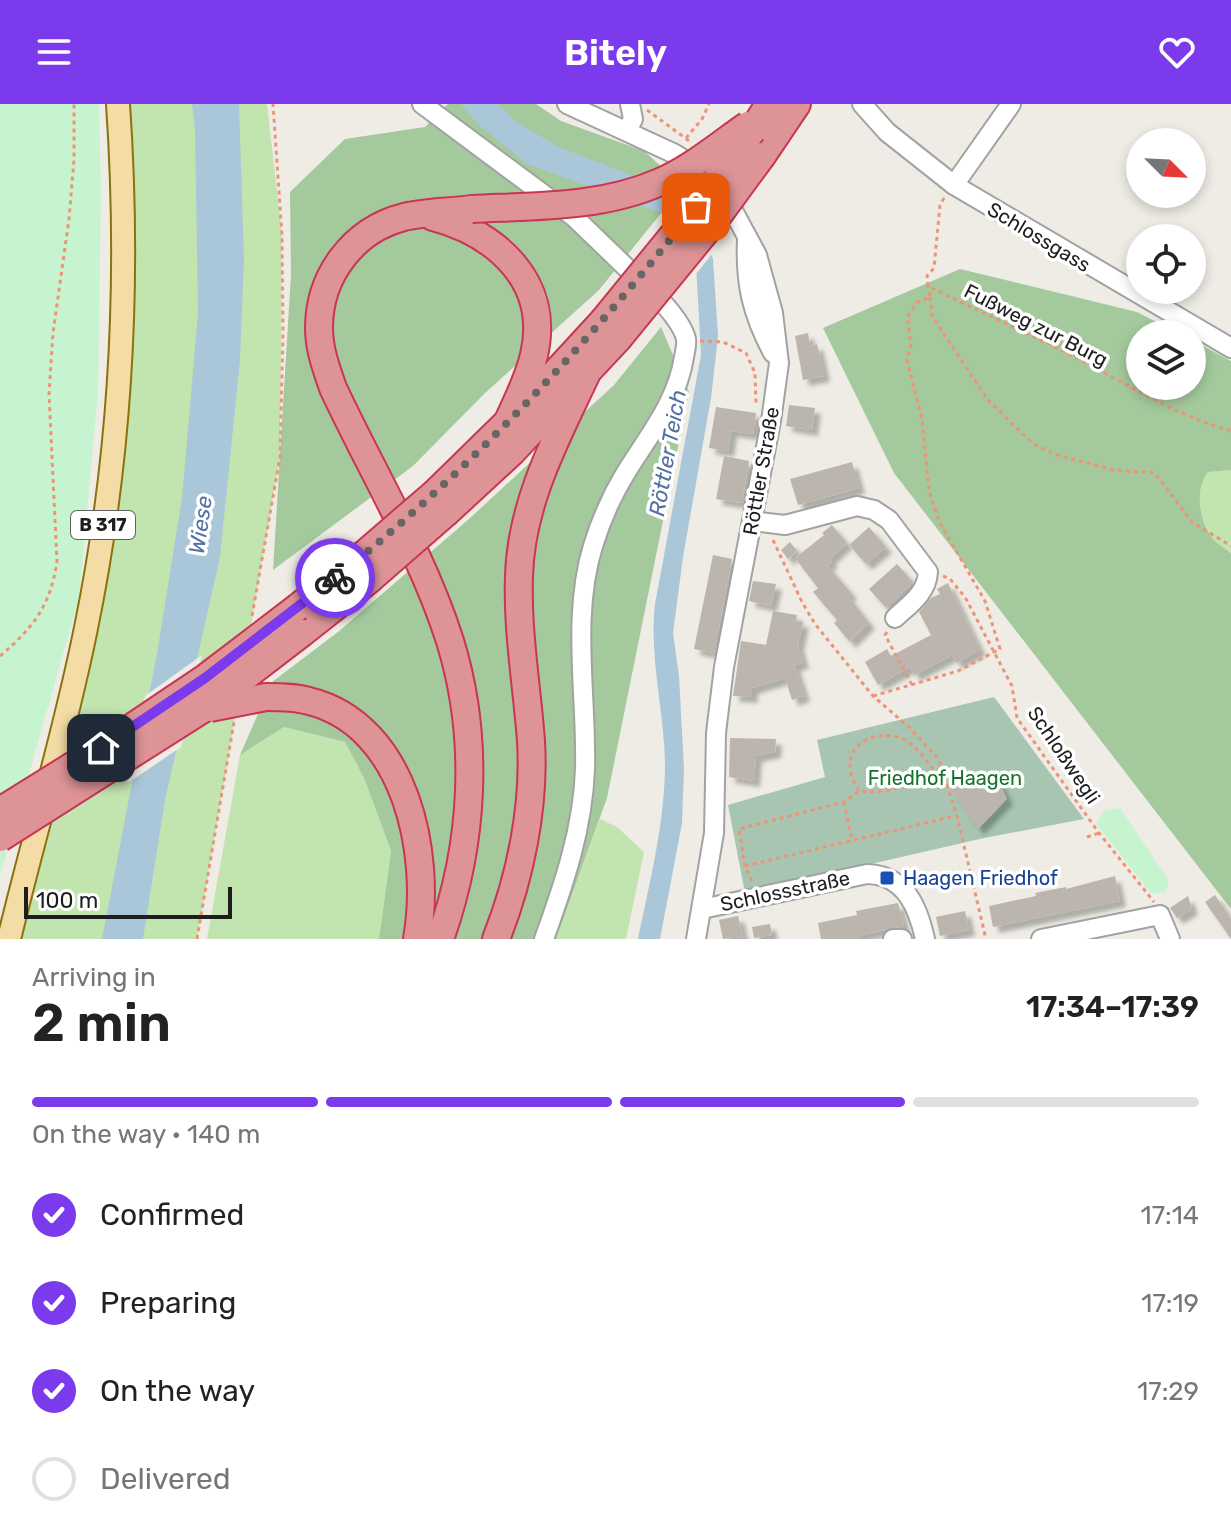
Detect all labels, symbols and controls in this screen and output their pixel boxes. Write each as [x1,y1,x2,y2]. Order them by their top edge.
icon: menu [32,30,76,74]
icon: heart [1155,30,1199,74]
text: Bitely [564,31,667,74]
north arrow [1126,128,1206,208]
map controls [1126,128,1206,400]
pin [662,173,730,241]
icon: bag [674,185,718,229]
street label: Schlossgass [983,197,1095,277]
button: locate [1126,224,1206,304]
street label: Fußweg zur Burg [960,278,1112,372]
button: layers [1126,320,1206,400]
water label: Röttler Teich [643,388,692,518]
street label: Röttler Straße [738,405,784,537]
water label: Wiese [183,494,218,556]
road number: B 317 [71,511,135,539]
courier [295,538,375,618]
icon: bike [313,556,357,600]
street label: Schloßwegli [1023,702,1105,808]
pin [67,714,135,782]
icon: home [79,726,123,770]
park label: Friedhof Haagen [868,766,1022,790]
street label: Schlossstraße [718,866,852,916]
place label: Haagen Friedhof [903,866,1058,890]
marker: Haagen Friedhof [878,869,896,887]
scale bar [24,883,232,919]
text: 100 m [36,887,98,914]
text: Arriving in [32,962,156,993]
text: 17:34–17:39 [1026,989,1199,1025]
text: 2 min [32,992,171,1054]
text: On the way · 140 m [32,1119,260,1150]
icon: check [32,1193,76,1237]
text: Confirmed [100,1197,244,1233]
text: 17:14 [1141,1200,1199,1231]
icon: check [32,1281,76,1325]
text: Preparing [100,1285,236,1321]
text: 17:19 [1141,1288,1199,1319]
icon: check [32,1369,76,1413]
text: On the way [100,1373,255,1409]
text: 17:29 [1137,1376,1199,1407]
text: Delivered [100,1461,231,1497]

